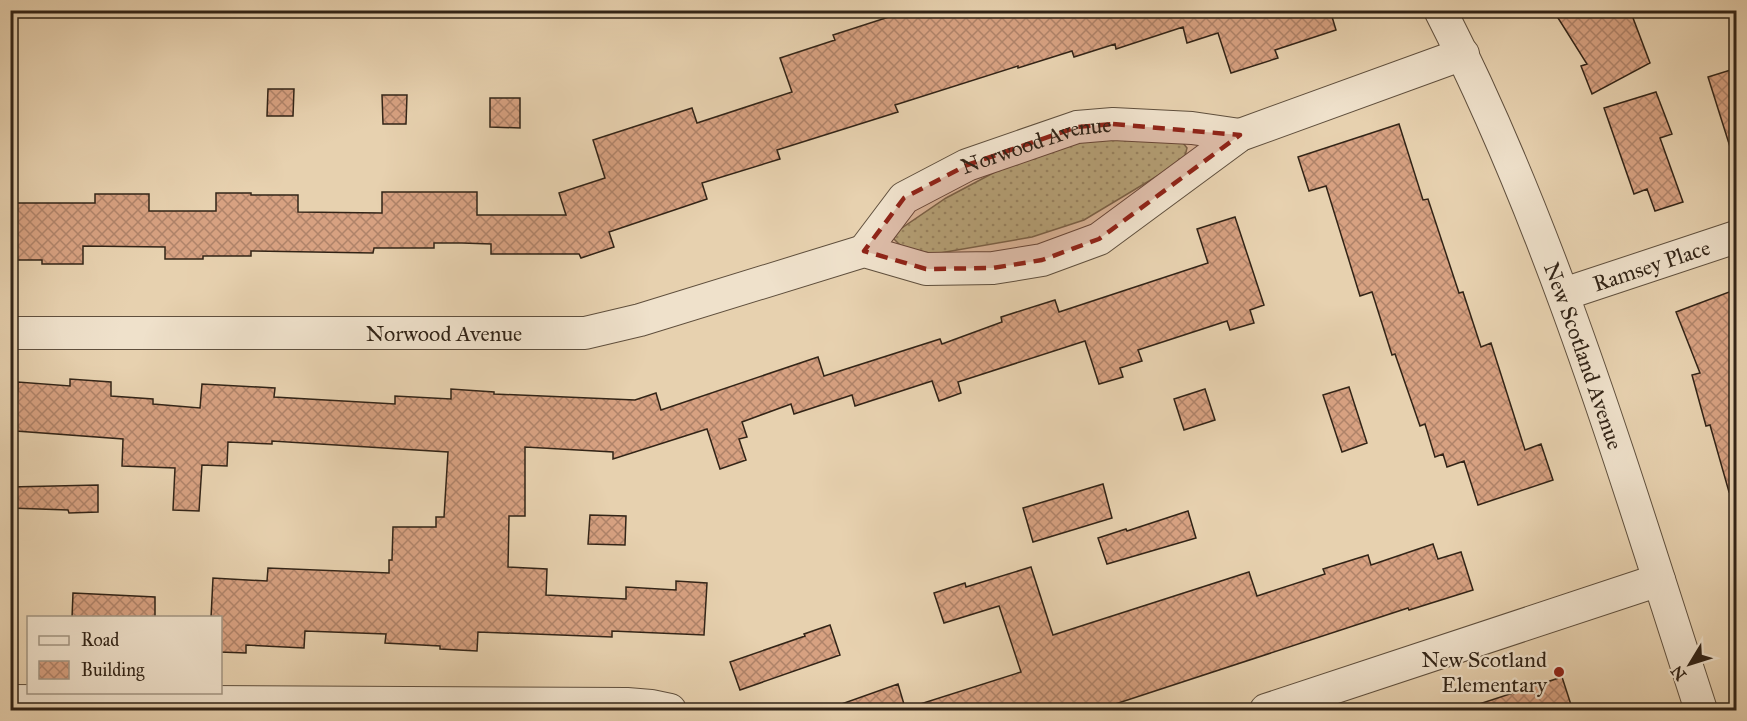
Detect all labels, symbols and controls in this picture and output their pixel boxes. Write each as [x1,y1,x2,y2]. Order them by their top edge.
street label: Norwood Avenue [957,111,1112,180]
street label: Ramsey Place [1589,233,1713,297]
street label: New Scotland Avenue [1538,259,1629,453]
street label: Norwood Avenue [366,320,522,347]
legend [27,616,222,694]
text: Road [81,629,119,651]
north arrow [1660,634,1720,694]
place label: New Scotland Elementary [1421,646,1548,698]
text: Building [81,659,145,682]
text: N [1667,661,1690,684]
marker: New Scotland Elementary [1552,665,1566,679]

